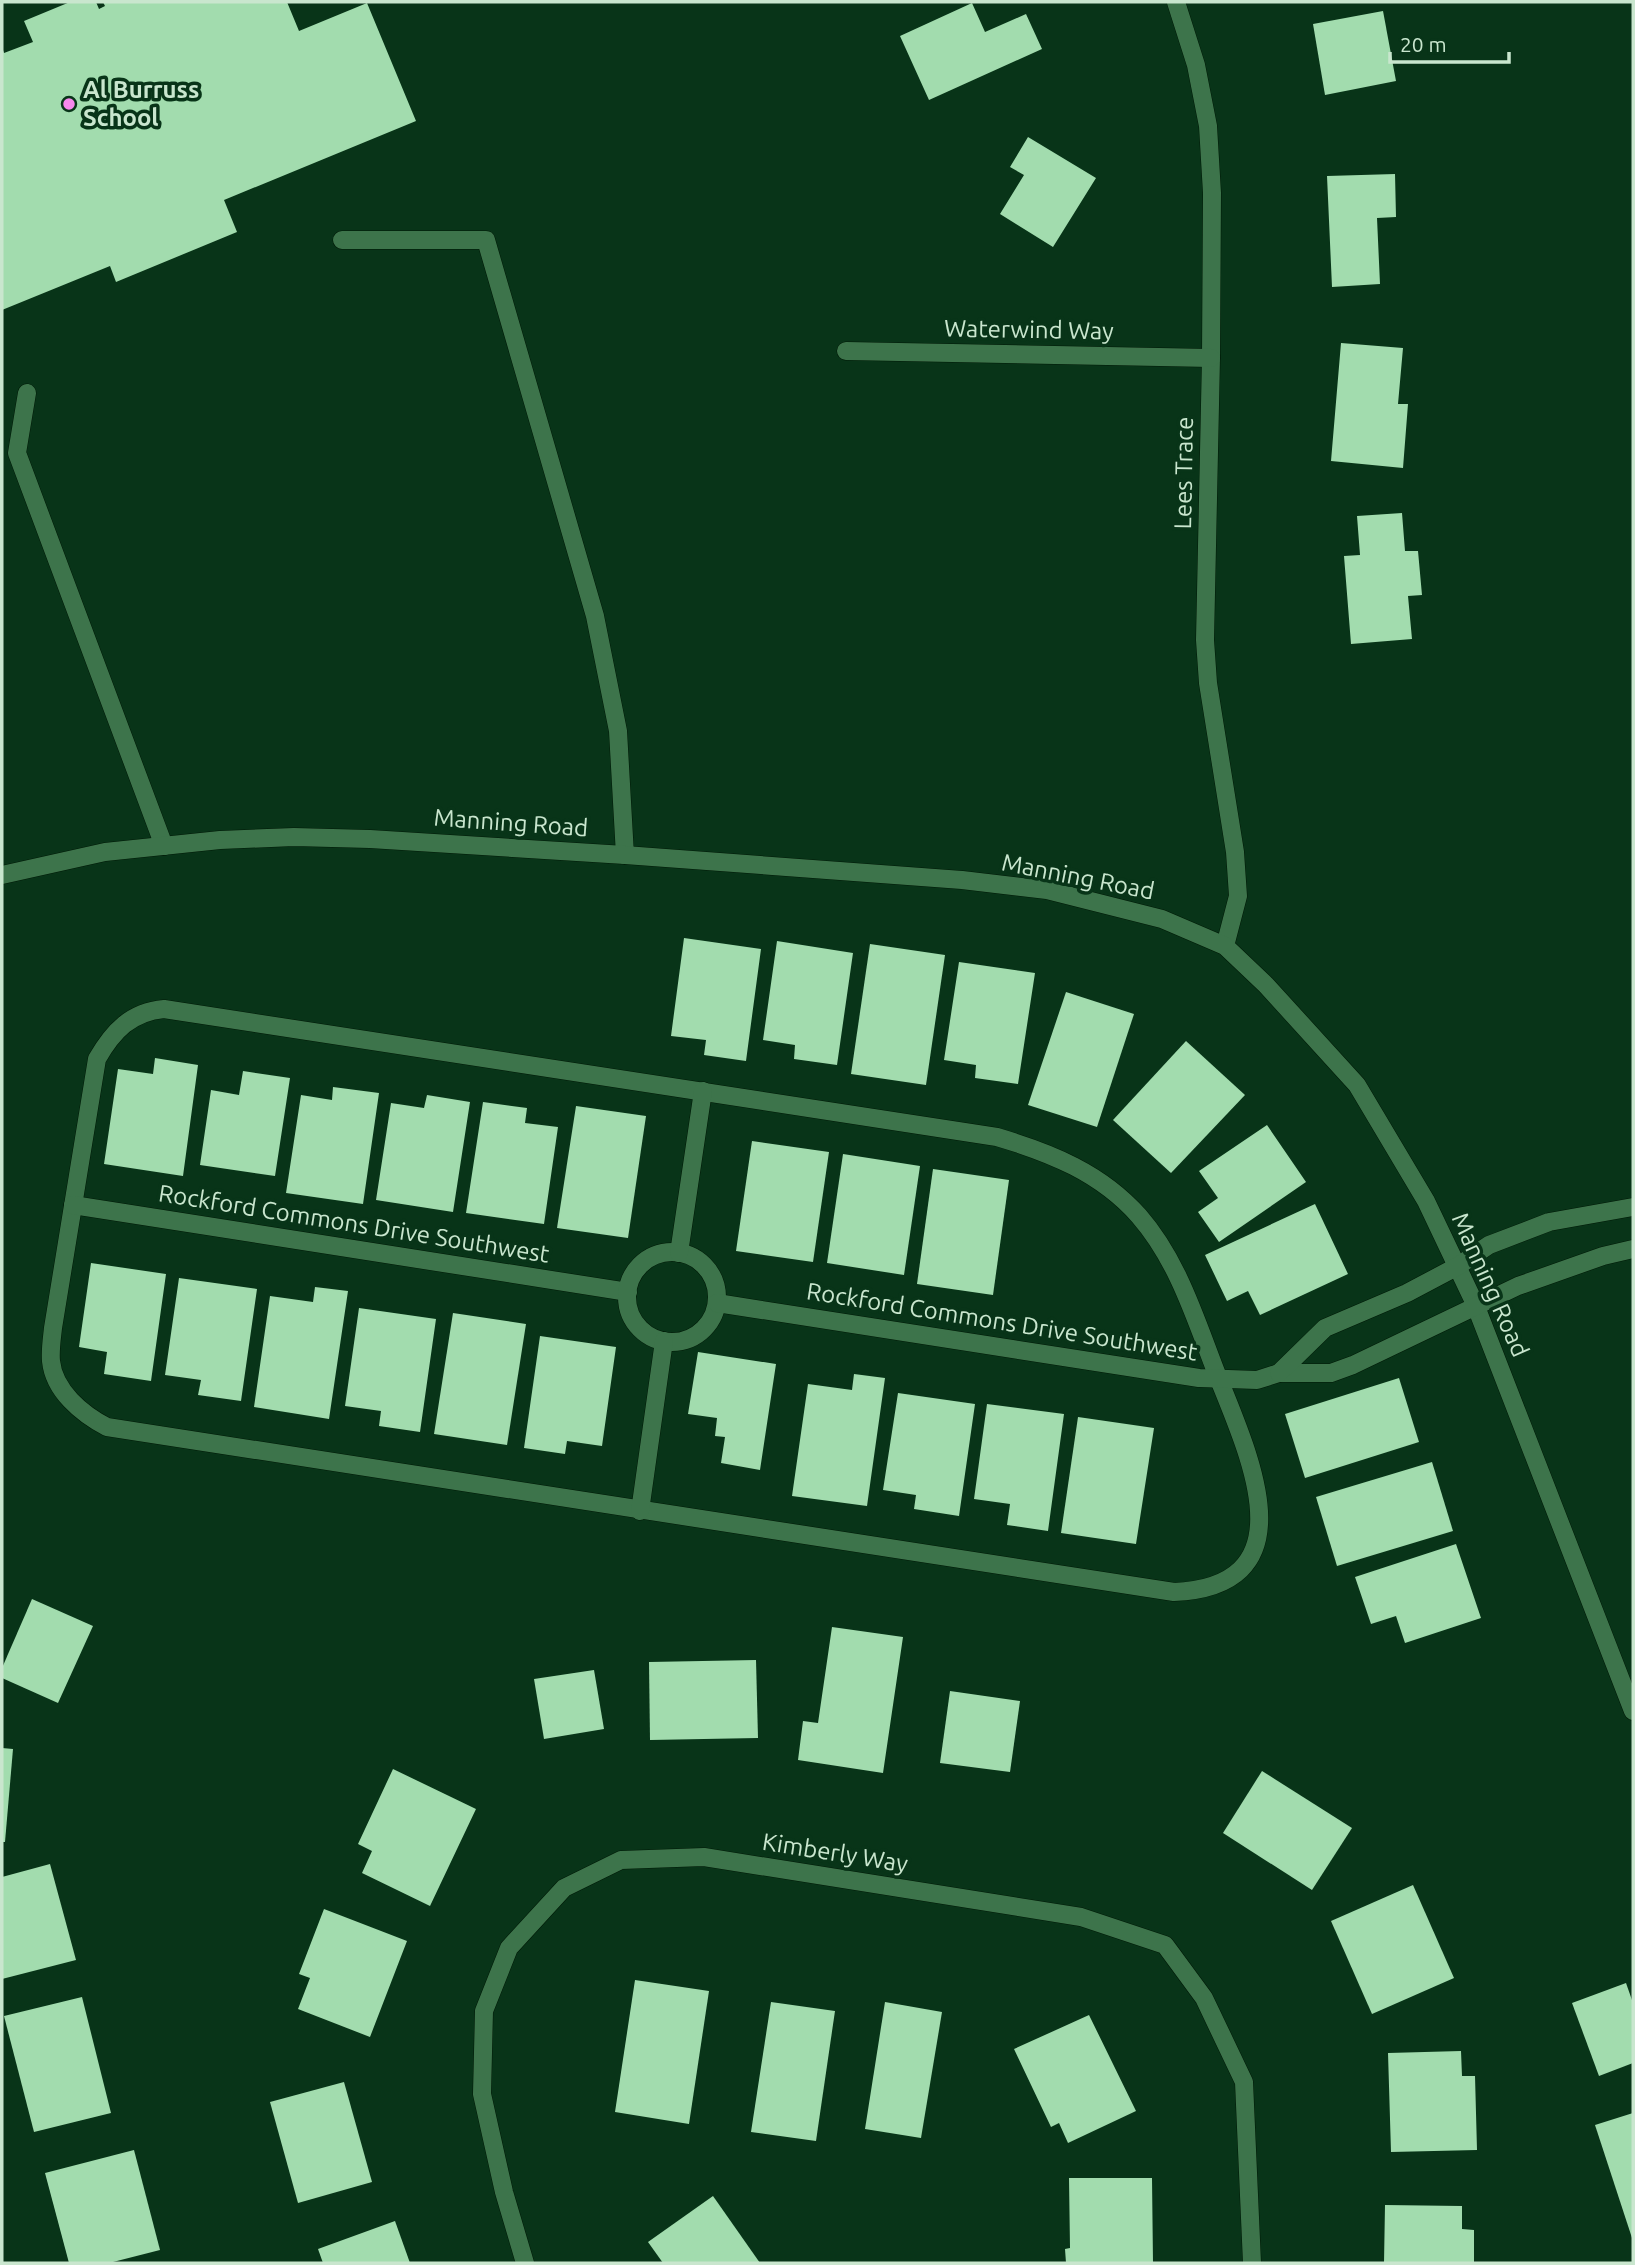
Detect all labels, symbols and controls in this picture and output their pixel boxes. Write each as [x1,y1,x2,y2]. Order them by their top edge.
scale bar [1390,21,1509,65]
text: 20 m [1400,32,1447,56]
place label: Al Burruss School [83,76,199,131]
marker: Al Burruss School [61,96,77,112]
street label: Waterwind Way [944,315,1114,344]
street label: Lees Trace [1169,416,1198,530]
street label: Manning Road [433,804,589,841]
street label: Manning Road [1000,848,1157,905]
street label: Rockford Commons Drive Southwest [157,1179,552,1268]
street label: Manning Road [1447,1209,1534,1361]
street label: Rockford Commons Drive Southwest [805,1277,1200,1366]
street label: Kimberly Way [760,1828,910,1877]

